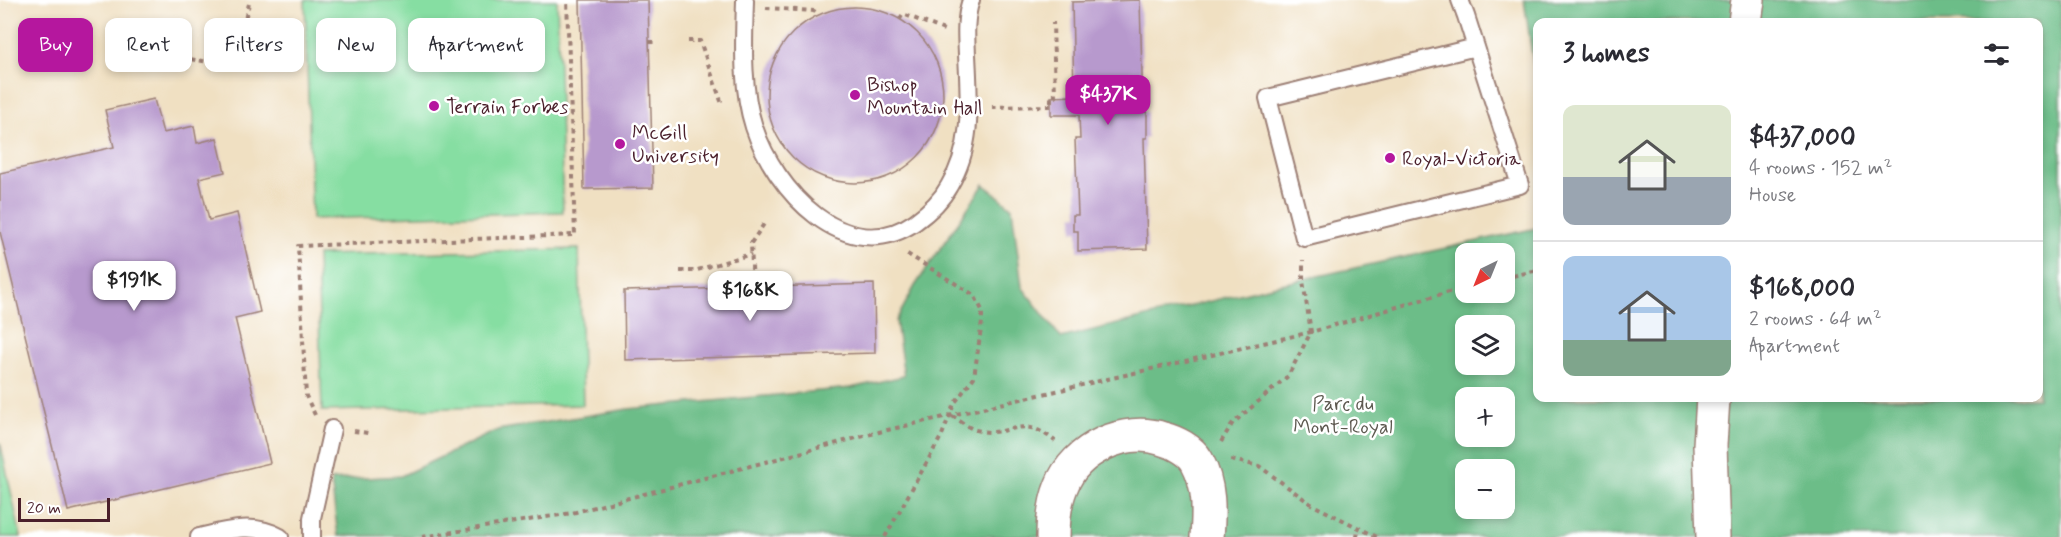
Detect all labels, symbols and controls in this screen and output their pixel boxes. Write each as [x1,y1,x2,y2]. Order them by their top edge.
chip: Buy [18,18,93,72]
chip: Rent [105,18,192,72]
chip: Filters [204,18,304,72]
chip: New [316,18,396,72]
chip: Apartment [408,18,545,72]
text: 3 homes [1563,37,1650,71]
icon: filters [1980,38,2013,71]
place label: Bishop Mountain Hall [867,72,983,122]
pin: $437K [1066,75,1150,126]
text: $437K [1079,81,1137,108]
marker: Bishop Mountain Hall [848,88,862,102]
place label: Terrain Forbes [446,94,569,121]
marker: Terrain Forbes [427,99,441,113]
place label: McGill University [632,120,719,170]
text: $437,000 [1749,121,1856,155]
icon: home [1611,129,1683,201]
marker: McGill University [613,137,627,151]
place label: Royal-Victoria [1402,146,1522,173]
marker: Royal-Victoria [1383,151,1397,165]
text: 4 rooms · 152 m² [1749,155,1892,182]
text: House [1749,182,1796,209]
north arrow [1455,243,1515,303]
map controls [1455,243,1515,519]
pin: $191K [92,261,176,312]
text: $191K [107,267,161,294]
pin: $168K [708,271,792,322]
text: $168,000 [1749,272,1855,306]
text: $168K [722,277,778,304]
icon: home [1611,280,1683,352]
text: 2 rooms · 64 m² [1749,306,1882,333]
button: layers [1455,315,1515,375]
text: Apartment [1749,333,1840,360]
button: + [1455,387,1515,447]
park label: Parc du Mont-Royal [1293,391,1393,441]
button: − [1455,459,1515,519]
scale bar [18,495,110,522]
text: 20 m [27,498,61,519]

